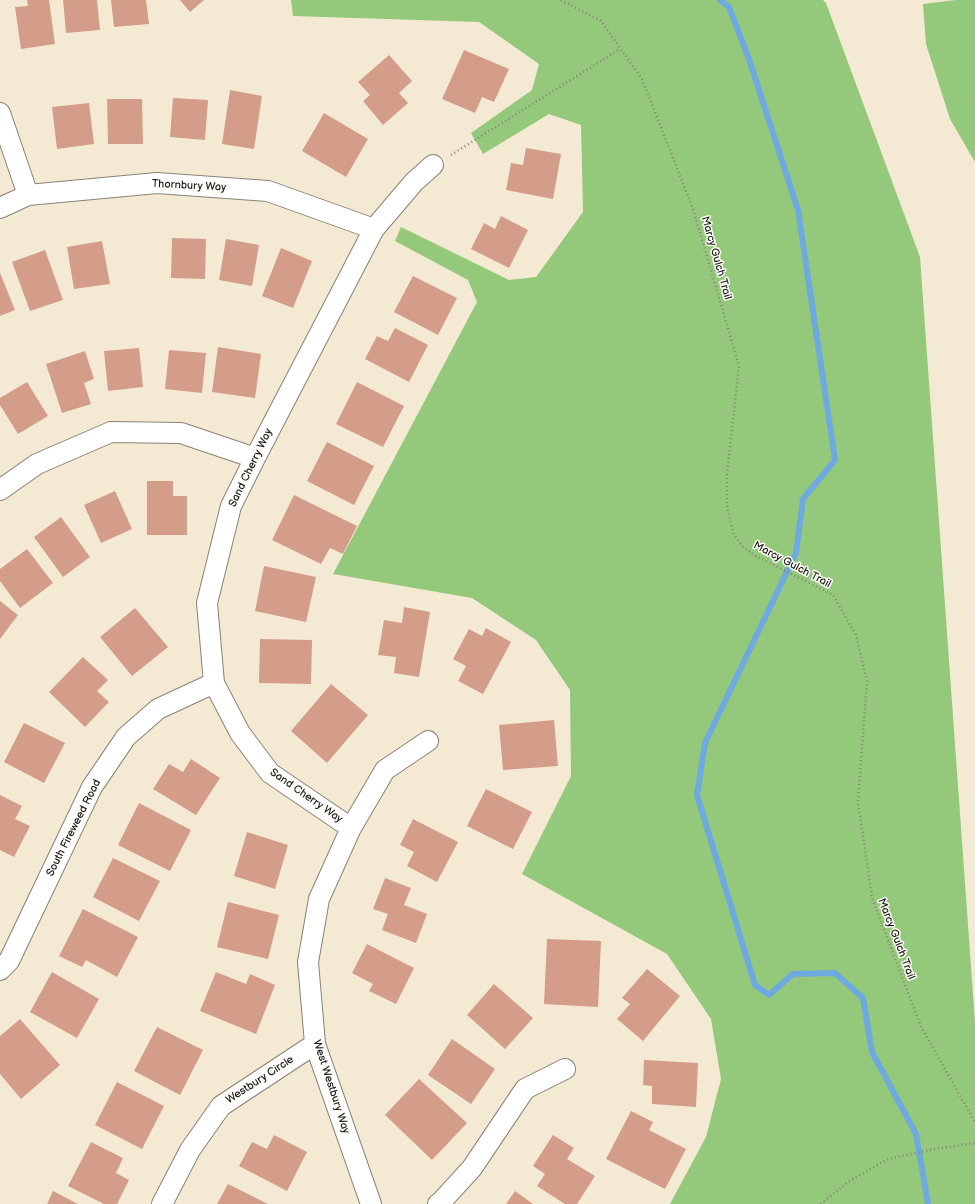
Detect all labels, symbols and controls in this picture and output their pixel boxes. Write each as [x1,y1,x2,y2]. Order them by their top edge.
street label: Thornbury Way [152,177,226,195]
street label: Marcy Gulch Trail [698,215,734,301]
street label: Sand Cherry Way [226,427,276,509]
street label: Marcy Gulch Trail [751,539,833,591]
street label: Sand Cherry Way [267,766,345,826]
street label: South Fireweed Road [44,777,104,879]
street label: Marcy Gulch Trail [874,897,918,981]
street label: West Westbury Way [310,1038,352,1136]
street label: Westbury Circle [224,1053,296,1107]

